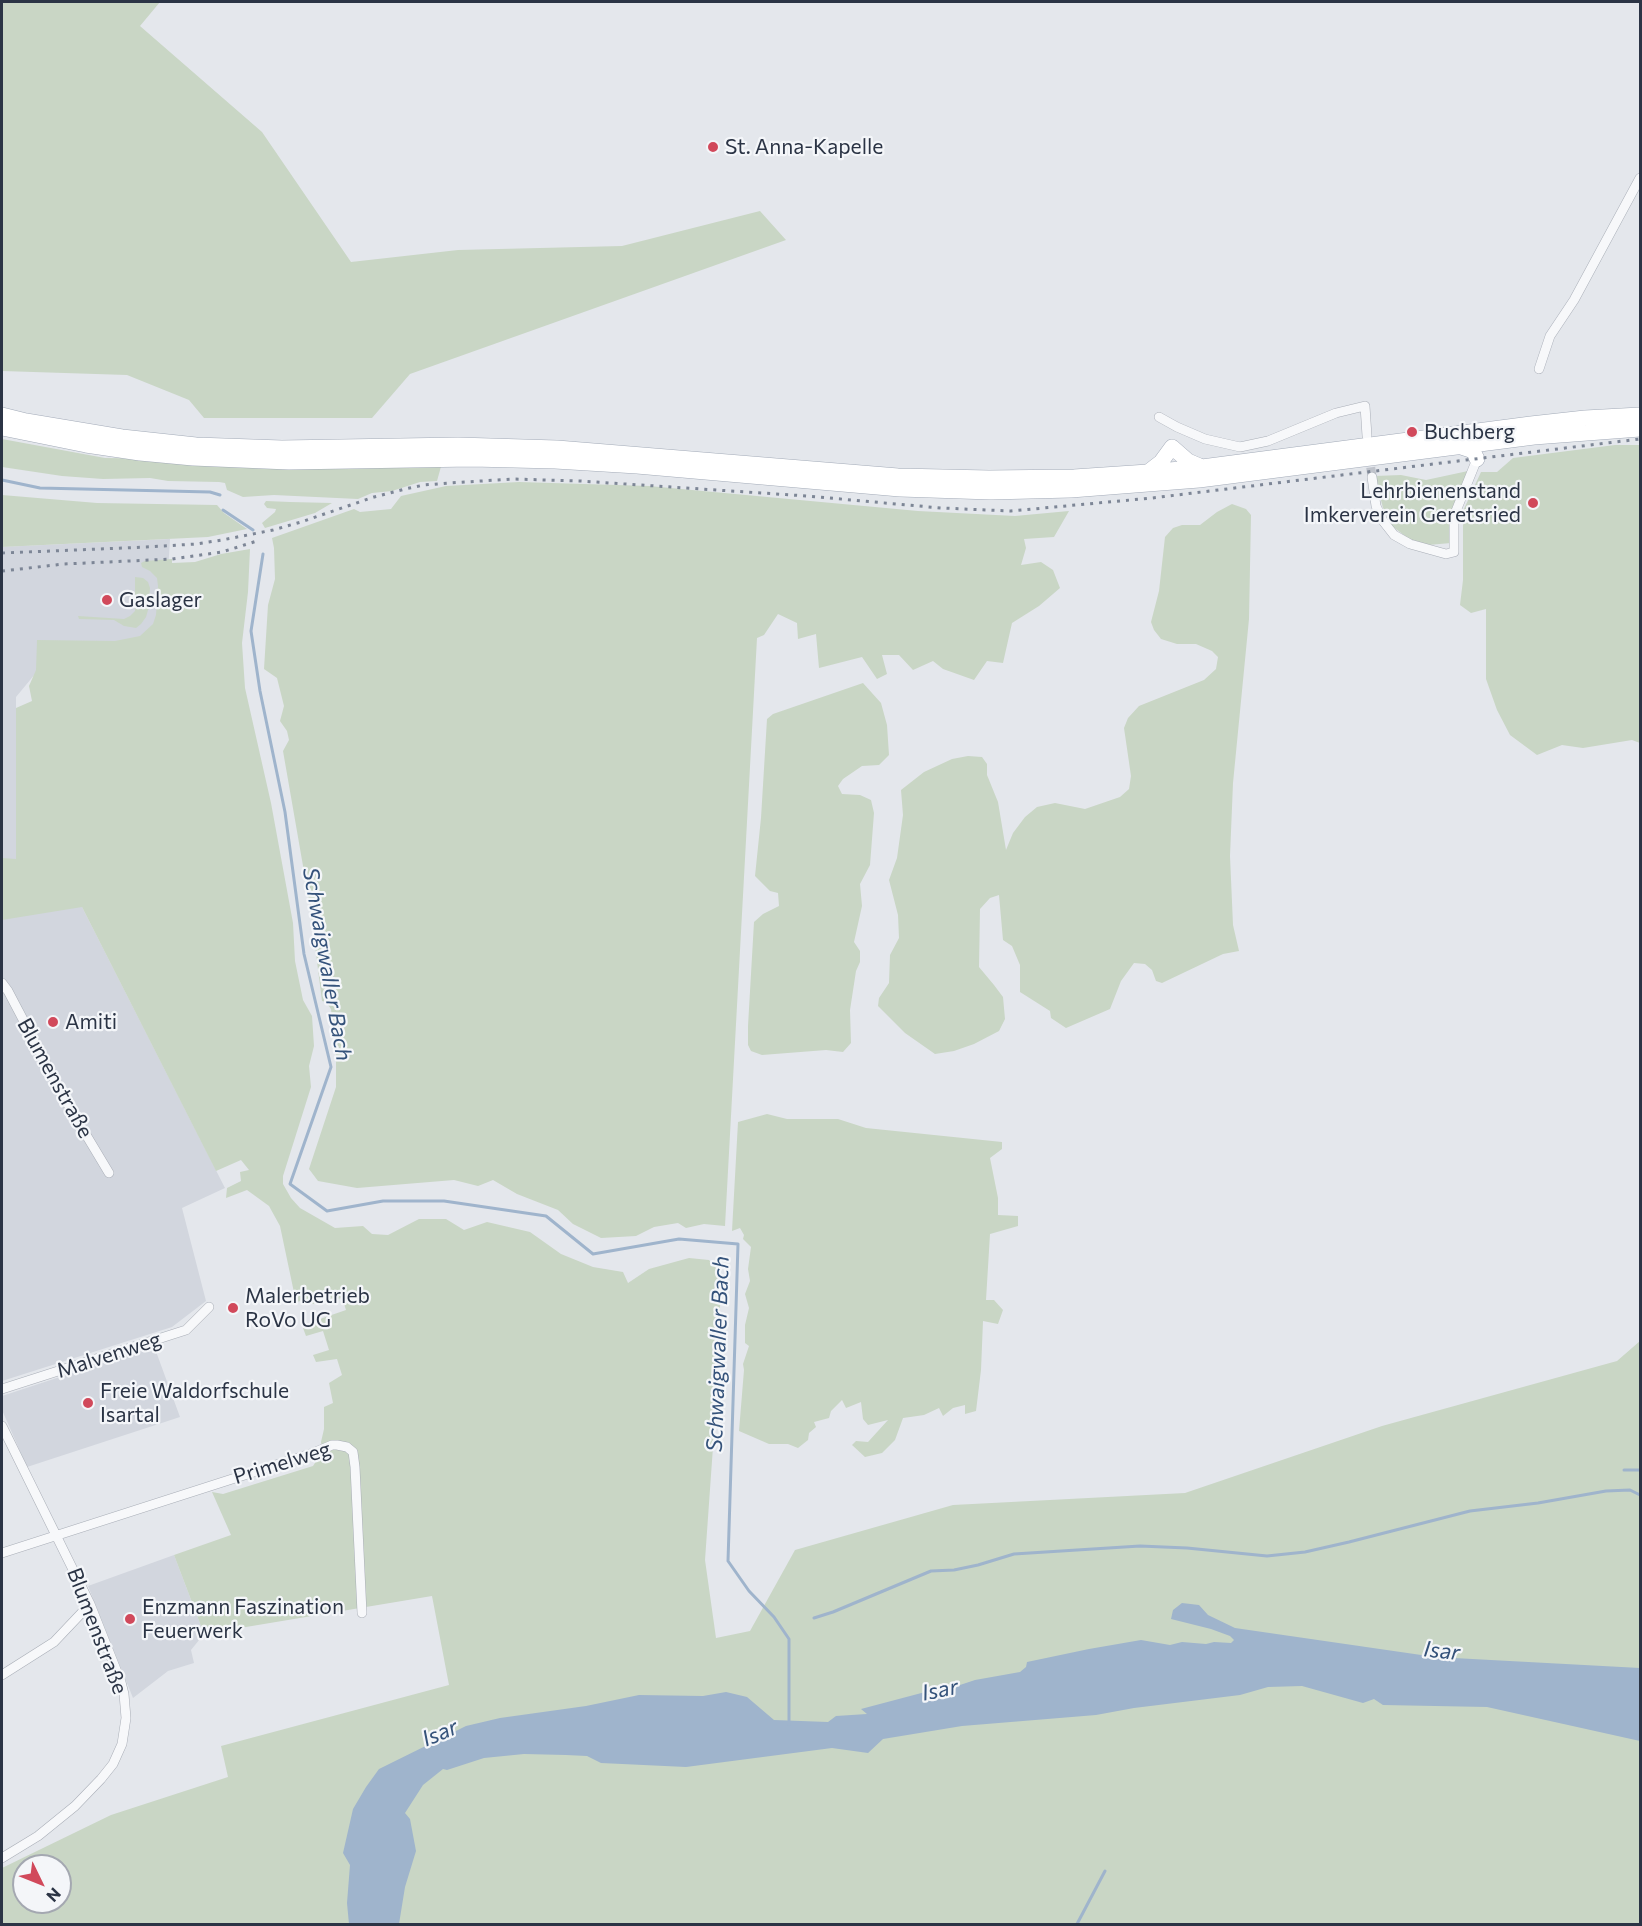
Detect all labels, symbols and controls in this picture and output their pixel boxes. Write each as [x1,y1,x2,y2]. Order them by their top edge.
place label: St. Anna-Kapelle [725,134,883,160]
marker: St. Anna-Kapelle [706,140,720,154]
place label: Buchberg [1424,419,1515,445]
marker: Buchberg [1405,425,1419,439]
place label: Lehrbienenstand Imkerverein Geretsried [1304,478,1521,528]
marker: Lehrbienenstand Imkerverein Geretsried [1526,496,1540,510]
place label: Gaslager [119,587,202,613]
marker: Gaslager [100,593,114,607]
water label: Schwaigwaller Bach [297,865,357,1063]
place label: Amiti [65,1009,117,1035]
street label: Blumenstraße [12,1014,98,1142]
marker: Amiti [46,1015,60,1029]
water label: Schwaigwaller Bach [701,1255,735,1453]
place label: Malerbetrieb RoVo UG [245,1283,370,1333]
marker: Malerbetrieb RoVo UG [226,1301,240,1315]
street label: Malvenweg [54,1326,164,1384]
place label: Freie Waldorfschule Isartal [100,1378,289,1428]
marker: Freie Waldorfschule Isartal [81,1396,95,1410]
street label: Primelweg [230,1436,334,1490]
street label: Blumenstraße [61,1564,133,1698]
place label: Enzmann Faszination Feuerwerk [142,1594,344,1644]
marker: Enzmann Faszination Feuerwerk [123,1612,137,1626]
water label: Isar [1422,1636,1462,1666]
water label: Isar [920,1674,960,1706]
water label: Isar [418,1714,462,1752]
north arrow [12,1854,72,1914]
text: N [43,1884,65,1906]

